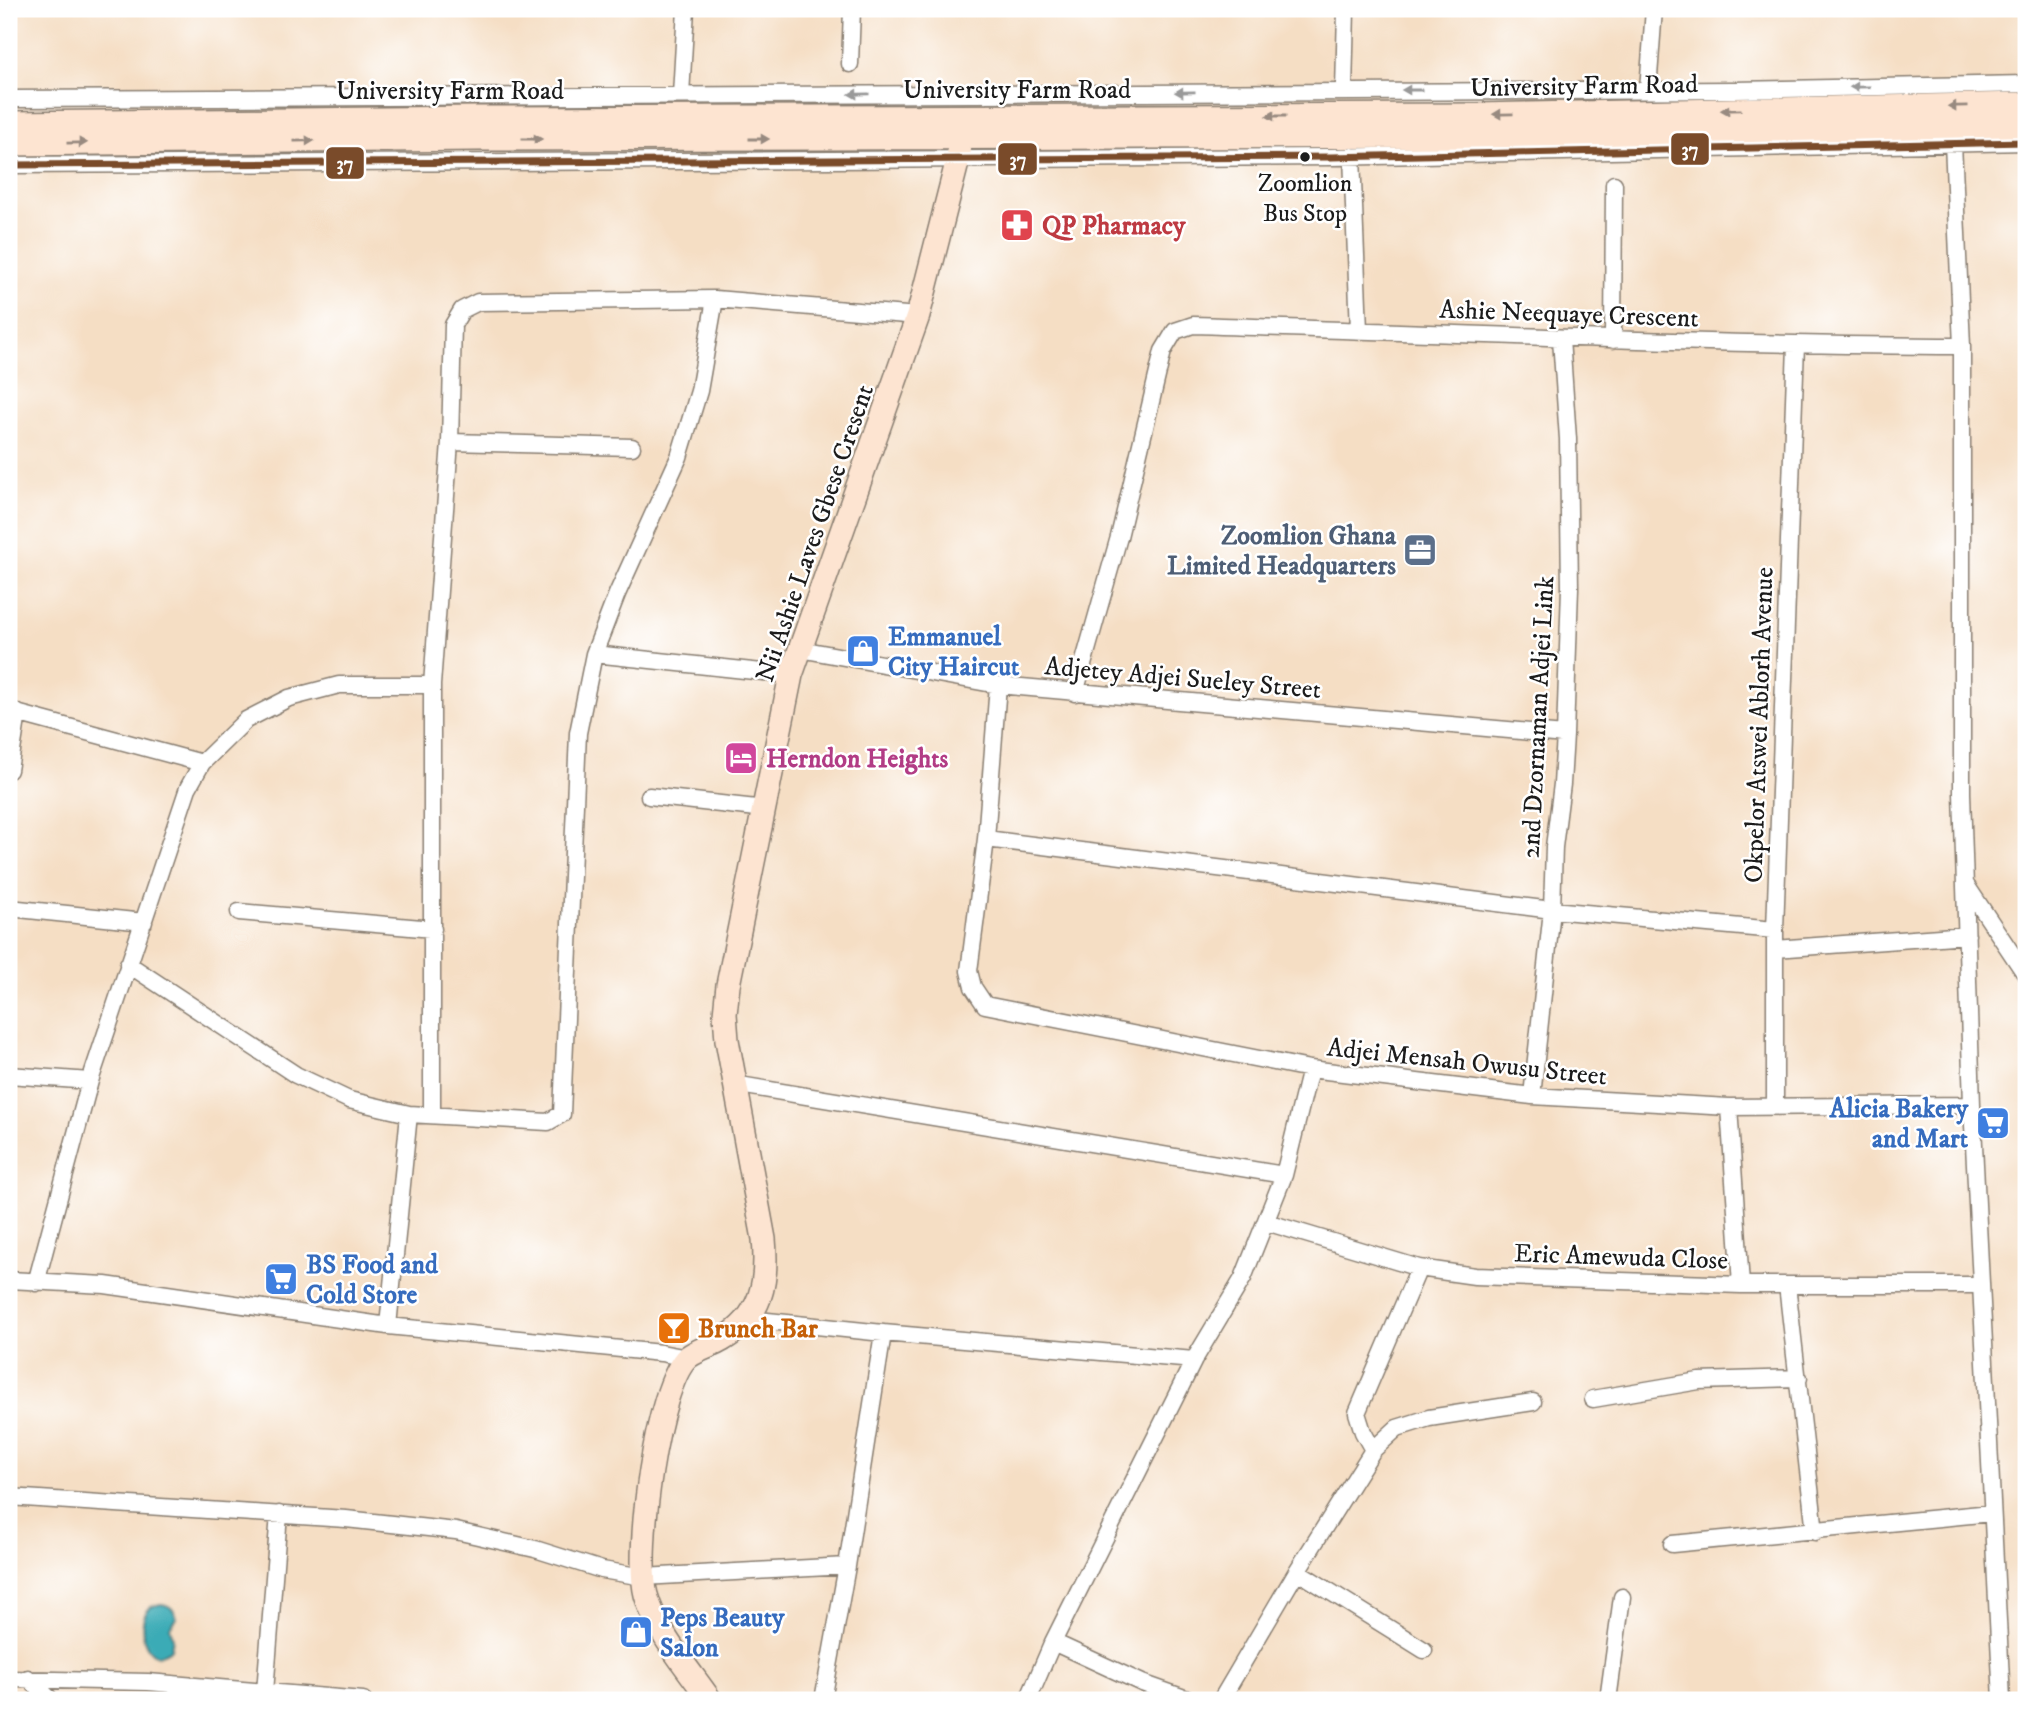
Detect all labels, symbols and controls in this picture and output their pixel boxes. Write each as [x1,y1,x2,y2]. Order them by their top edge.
street label: University Farm Road [1470,68,1698,105]
street label: University Farm Road [903,74,1131,107]
street label: University Farm Road [336,75,564,108]
one-way arrow [1849,82,1871,93]
one-way arrow [1401,84,1423,96]
one-way arrow [1173,87,1195,98]
one-way arrow [848,88,870,100]
one-way arrow [1947,100,1969,111]
one-way arrow [1719,104,1741,116]
one-way arrow [1492,109,1514,120]
one-way arrow [1264,110,1286,122]
line badge: 37 [1670,132,1710,166]
one-way arrow [521,133,543,145]
one-way arrow [749,133,771,145]
one-way arrow [294,135,316,147]
one-way arrow [66,137,88,149]
text: 37 [1681,139,1699,162]
line badge: 37 [997,142,1038,176]
line badge: 37 [325,146,365,180]
text: 37 [1009,149,1027,172]
marker: Zoomlion Bus Stop [1298,150,1312,164]
text: 37 [336,153,354,176]
place label: Zoomlion Bus Stop [1258,169,1353,229]
pharmacy icon: QP Pharmacy [998,206,1036,244]
place label: QP Pharmacy [1042,210,1186,243]
street label: Ashie Neequaye Crescent [1439,293,1699,336]
street label: Nii Ashie Laves Gbese Cresent [749,380,882,687]
place label: Zoomlion Ghana Limited Headquarters [1167,520,1397,583]
office icon: Zoomlion Ghana Limited Headquarters [1401,531,1439,569]
street label: Okpelor Atswei Ablorh Avenue [1737,566,1782,884]
street label: 2nd Dzornaman Adjei Link [1515,575,1562,859]
place label: Emmanuel City Haircut [888,621,1020,684]
shop icon: Emmanuel City Haircut [844,632,882,670]
street label: Adjetey Adjei Sueley Street [1043,650,1322,707]
hotel icon: Herndon Heights [722,739,760,777]
place label: Herndon Heights [766,743,949,776]
street label: Adjei Mensah Owusu Street [1325,1031,1608,1094]
place label: Alicia Bakery and Mart [1828,1093,1969,1156]
supermarket icon: Alicia Bakery and Mart [1974,1104,2012,1142]
street label: Eric Amewuda Close [1513,1237,1729,1278]
place label: BS Food and Cold Store [306,1249,439,1312]
supermarket icon: BS Food and Cold Store [262,1260,300,1298]
bar icon: Brunch Bar [655,1309,693,1347]
place label: Brunch Bar [698,1313,818,1346]
place label: Peps Beauty Salon [660,1602,785,1665]
shop icon: Peps Beauty Salon [617,1613,655,1651]

